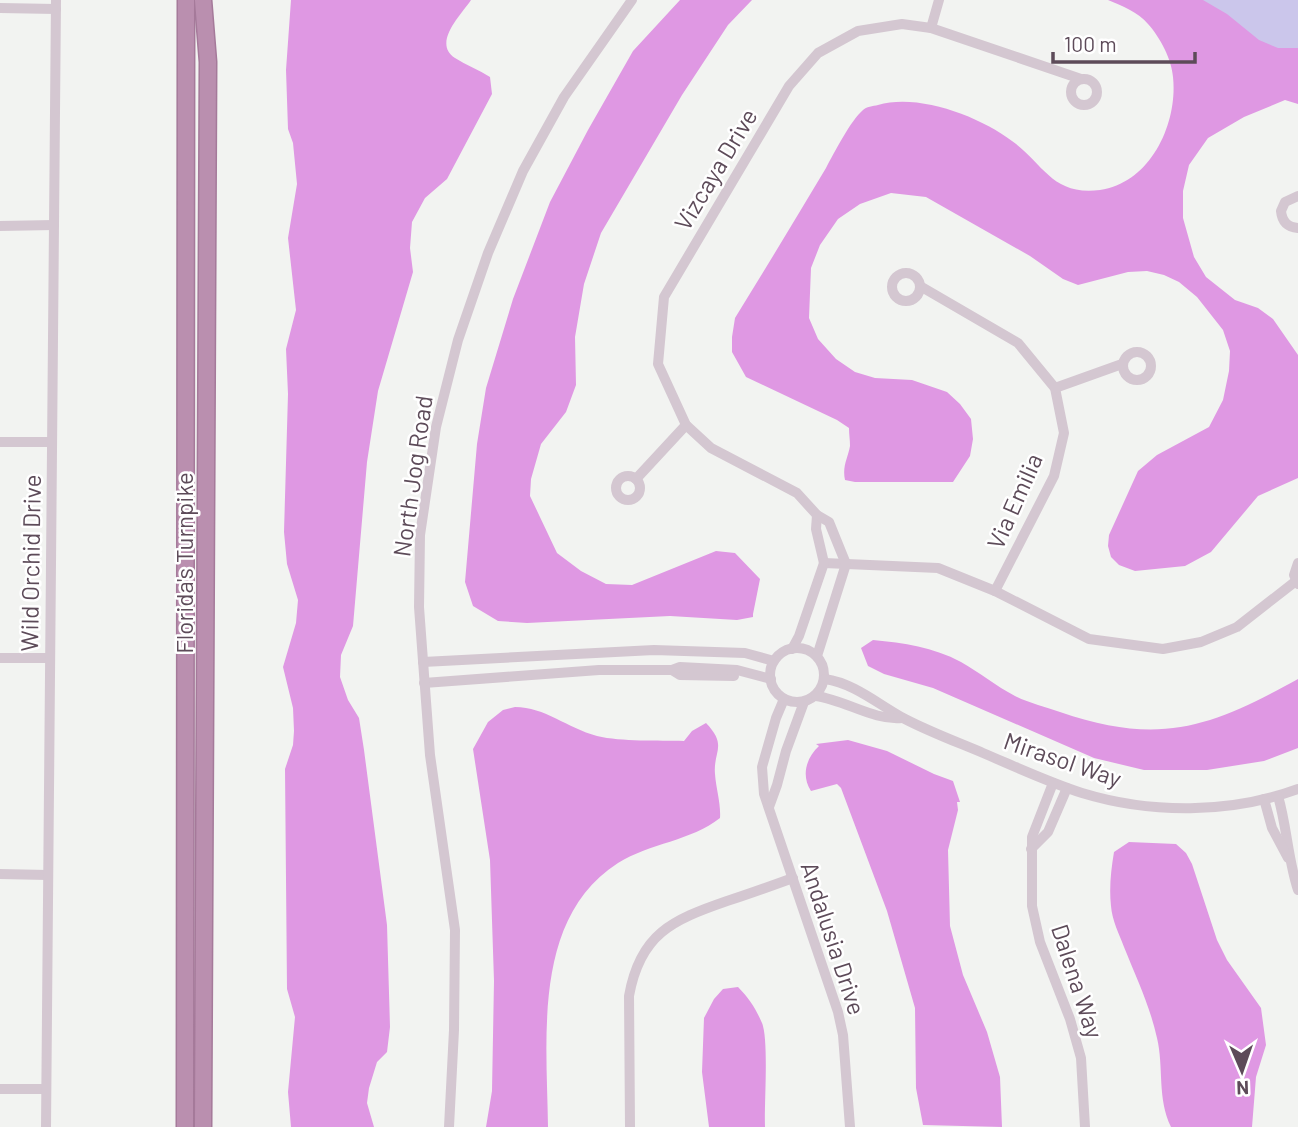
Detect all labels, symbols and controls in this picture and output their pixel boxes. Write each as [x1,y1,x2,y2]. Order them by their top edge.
scale bar [1053,21,1195,65]
text: 100 m [1064,31,1117,56]
street label: Vizcaya Drive [667,103,763,235]
street label: North Jog Road [386,394,438,558]
street label: Via Emilia [980,449,1048,553]
street label: Florida's Turnpike [169,472,198,654]
street label: Wild Orchid Drive [14,474,46,652]
street label: Mirasol Way [1000,725,1126,793]
street label: Andalusia Drive [796,858,872,1018]
street label: Dalena Way [1046,920,1110,1042]
north arrow [1207,1036,1277,1106]
text: N [1236,1077,1249,1100]

